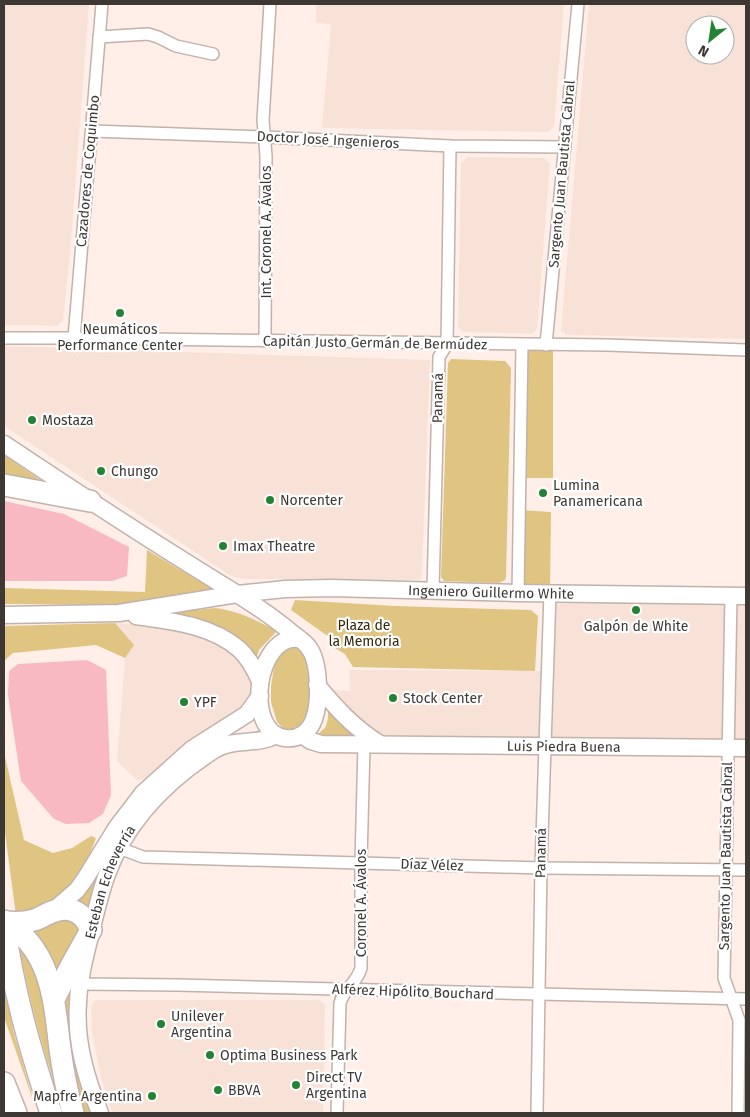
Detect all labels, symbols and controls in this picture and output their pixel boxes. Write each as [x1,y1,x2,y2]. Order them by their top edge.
north arrow [685,15,735,65]
text: N [695,41,712,61]
street label: Sargento Juan Bautista Cabral [545,80,579,268]
street label: Cazadores de Coquimbo [73,94,103,248]
street label: Doctor José Ingenieros [256,128,400,152]
street label: Int. Coronel A. Ávalos [257,165,275,299]
marker: Neumáticos Performance Center [114,307,126,319]
place label: Neumáticos Performance Center [57,321,183,354]
street label: Capitán Justo Germán de Bermúdez [263,333,487,353]
street label: Panamá [429,373,447,423]
place label: Mostaza [42,412,94,429]
marker: Mostaza [26,414,38,426]
place label: Chungo [111,463,159,480]
marker: Chungo [95,465,107,477]
place label: Lumina Panamericana [553,477,643,510]
marker: Lumina Panamericana [537,487,549,499]
place label: Norcenter [280,492,343,509]
marker: Norcenter [264,494,276,506]
place label: Imax Theatre [233,538,315,555]
marker: Imax Theatre [217,540,229,552]
street label: Ingeniero Guillermo White [408,582,574,602]
marker: Galpón de White [630,604,642,616]
park label: Plaza de la Memoria [328,617,400,650]
place label: Galpón de White [584,618,688,635]
place label: Stock Center [403,690,483,707]
marker: Stock Center [387,692,399,704]
place label: YPF [194,694,217,711]
marker: YPF [178,696,190,708]
street label: Luis Piedra Buena [507,737,621,755]
street label: Sargento Juan Bautista Cabral [716,762,736,950]
street label: Esteban Echeverría [81,822,139,941]
street label: Panamá [532,828,550,878]
street label: Coronel A. Ávalos [352,848,370,957]
street label: Díaz Vélez [400,855,464,875]
street label: Alférez Hipólito Bouchard [332,981,494,1003]
place label: Unilever Argentina [171,1008,232,1041]
marker: Unilever Argentina [155,1018,167,1030]
place label: Optima Business Park [220,1047,358,1064]
marker: Optima Business Park [204,1049,216,1061]
place label: Direct TV Argentina [306,1069,367,1102]
marker: Direct TV Argentina [290,1079,302,1091]
place label: BBVA [228,1082,260,1099]
marker: BBVA [212,1084,224,1096]
place label: Mapfre Argentina [33,1088,142,1105]
marker: Mapfre Argentina [146,1090,158,1102]

